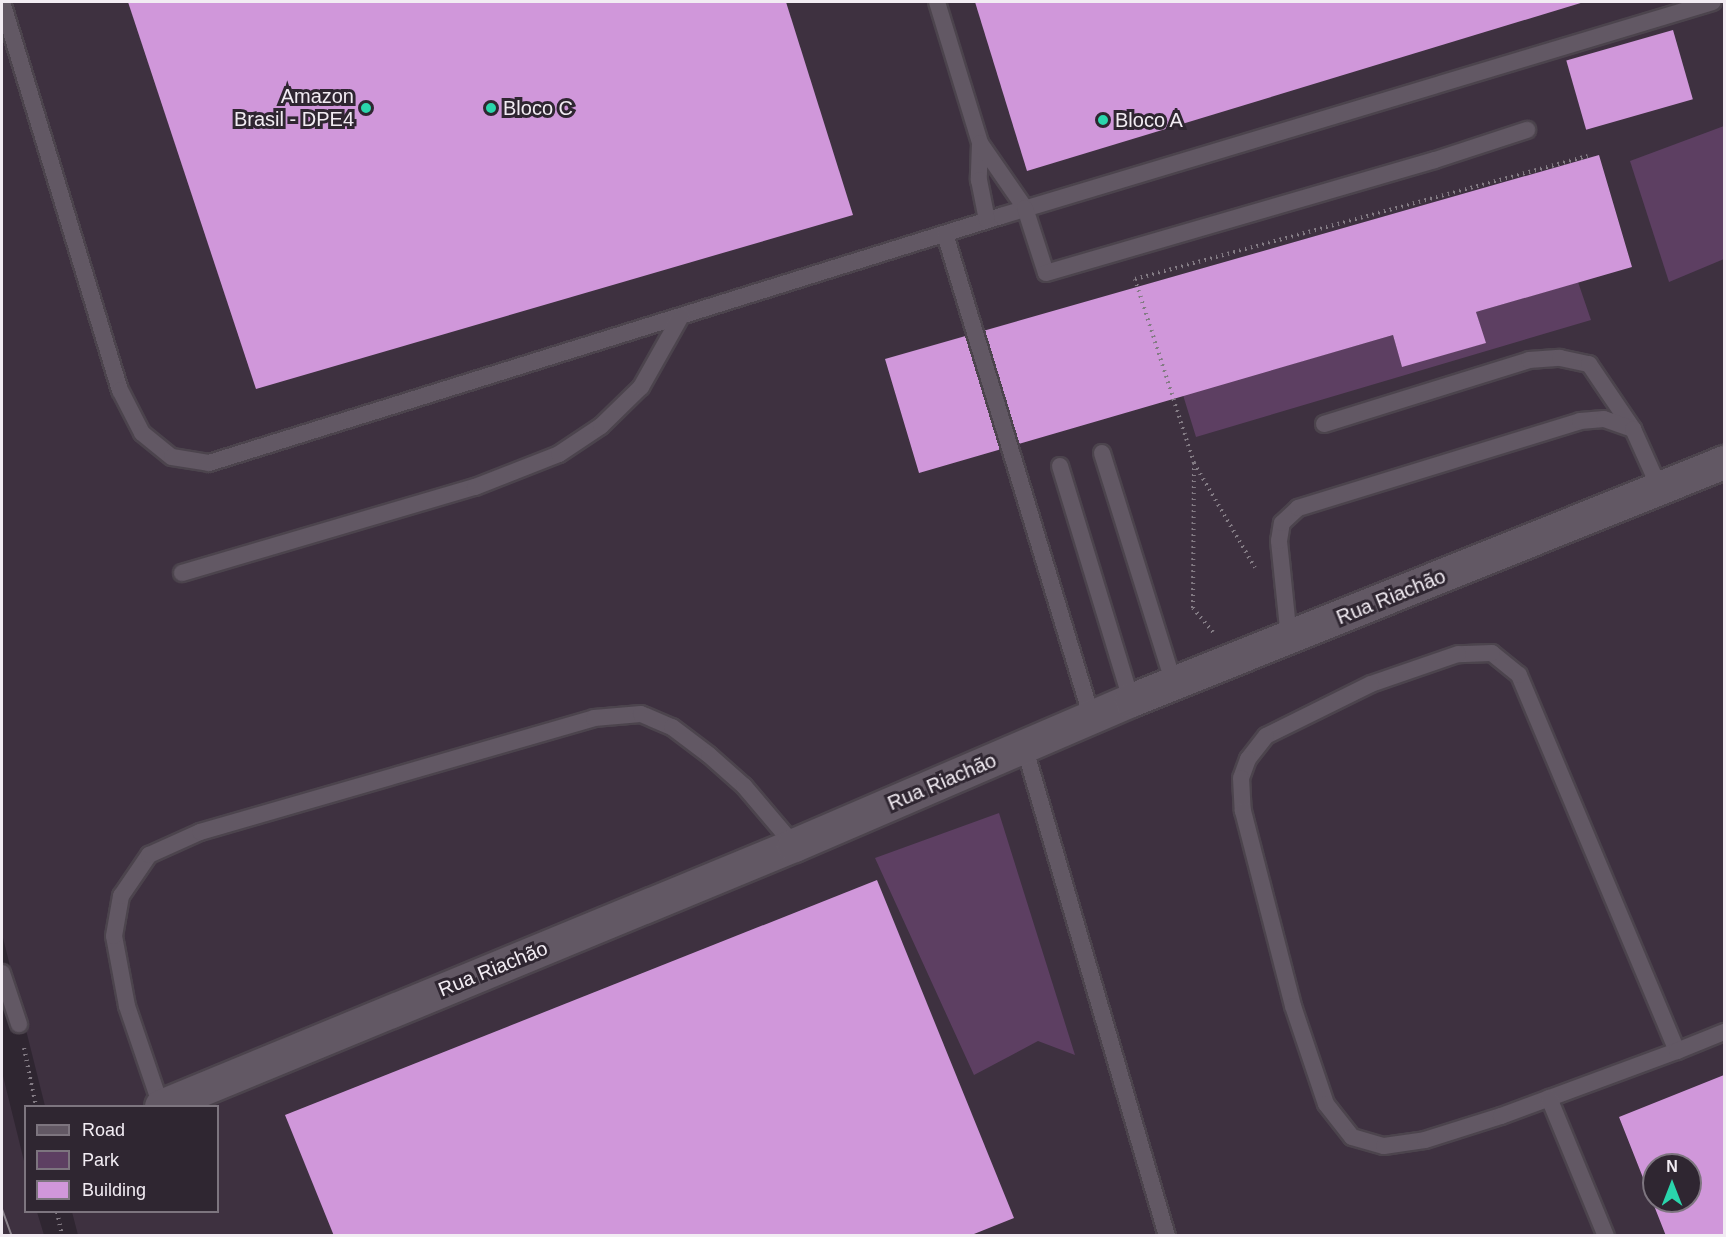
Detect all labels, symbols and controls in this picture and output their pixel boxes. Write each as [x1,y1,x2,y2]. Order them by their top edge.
place label: Amazon Brasil - DPE4 [234,84,354,131]
place label: Bloco C [503,96,573,120]
marker: Amazon Brasil - DPE4 [359,101,373,115]
marker: Bloco C [484,101,498,115]
place label: Bloco A [1115,108,1184,132]
marker: Bloco A [1096,113,1110,127]
street label: Rua Riachão [1333,564,1449,630]
street label: Rua Riachão [884,748,1000,816]
street label: Rua Riachão [435,936,551,1002]
legend [24,1105,219,1213]
text: Road [82,1120,125,1140]
text: Park [82,1150,119,1170]
north arrow [1642,1153,1702,1213]
text: N [1666,1158,1678,1175]
text: Building [82,1180,146,1200]

